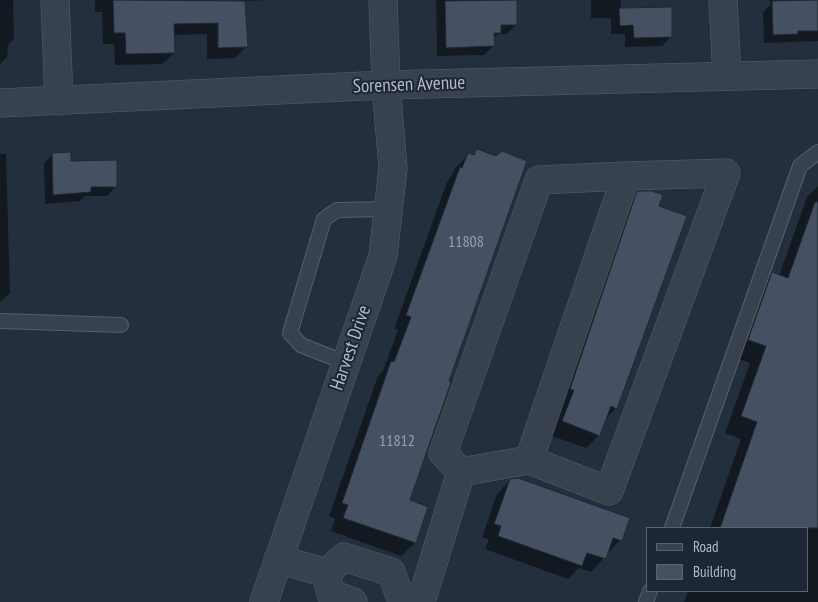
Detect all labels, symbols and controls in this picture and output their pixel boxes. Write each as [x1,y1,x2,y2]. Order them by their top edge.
street label: Sorensen Avenue [352,72,466,98]
house number: 11808 [448,232,484,252]
street label: Harvest Drive [326,302,376,394]
house number: 11812 [379,431,415,451]
legend [646,527,808,592]
text: Road [693,537,719,556]
text: Building [693,562,736,581]

